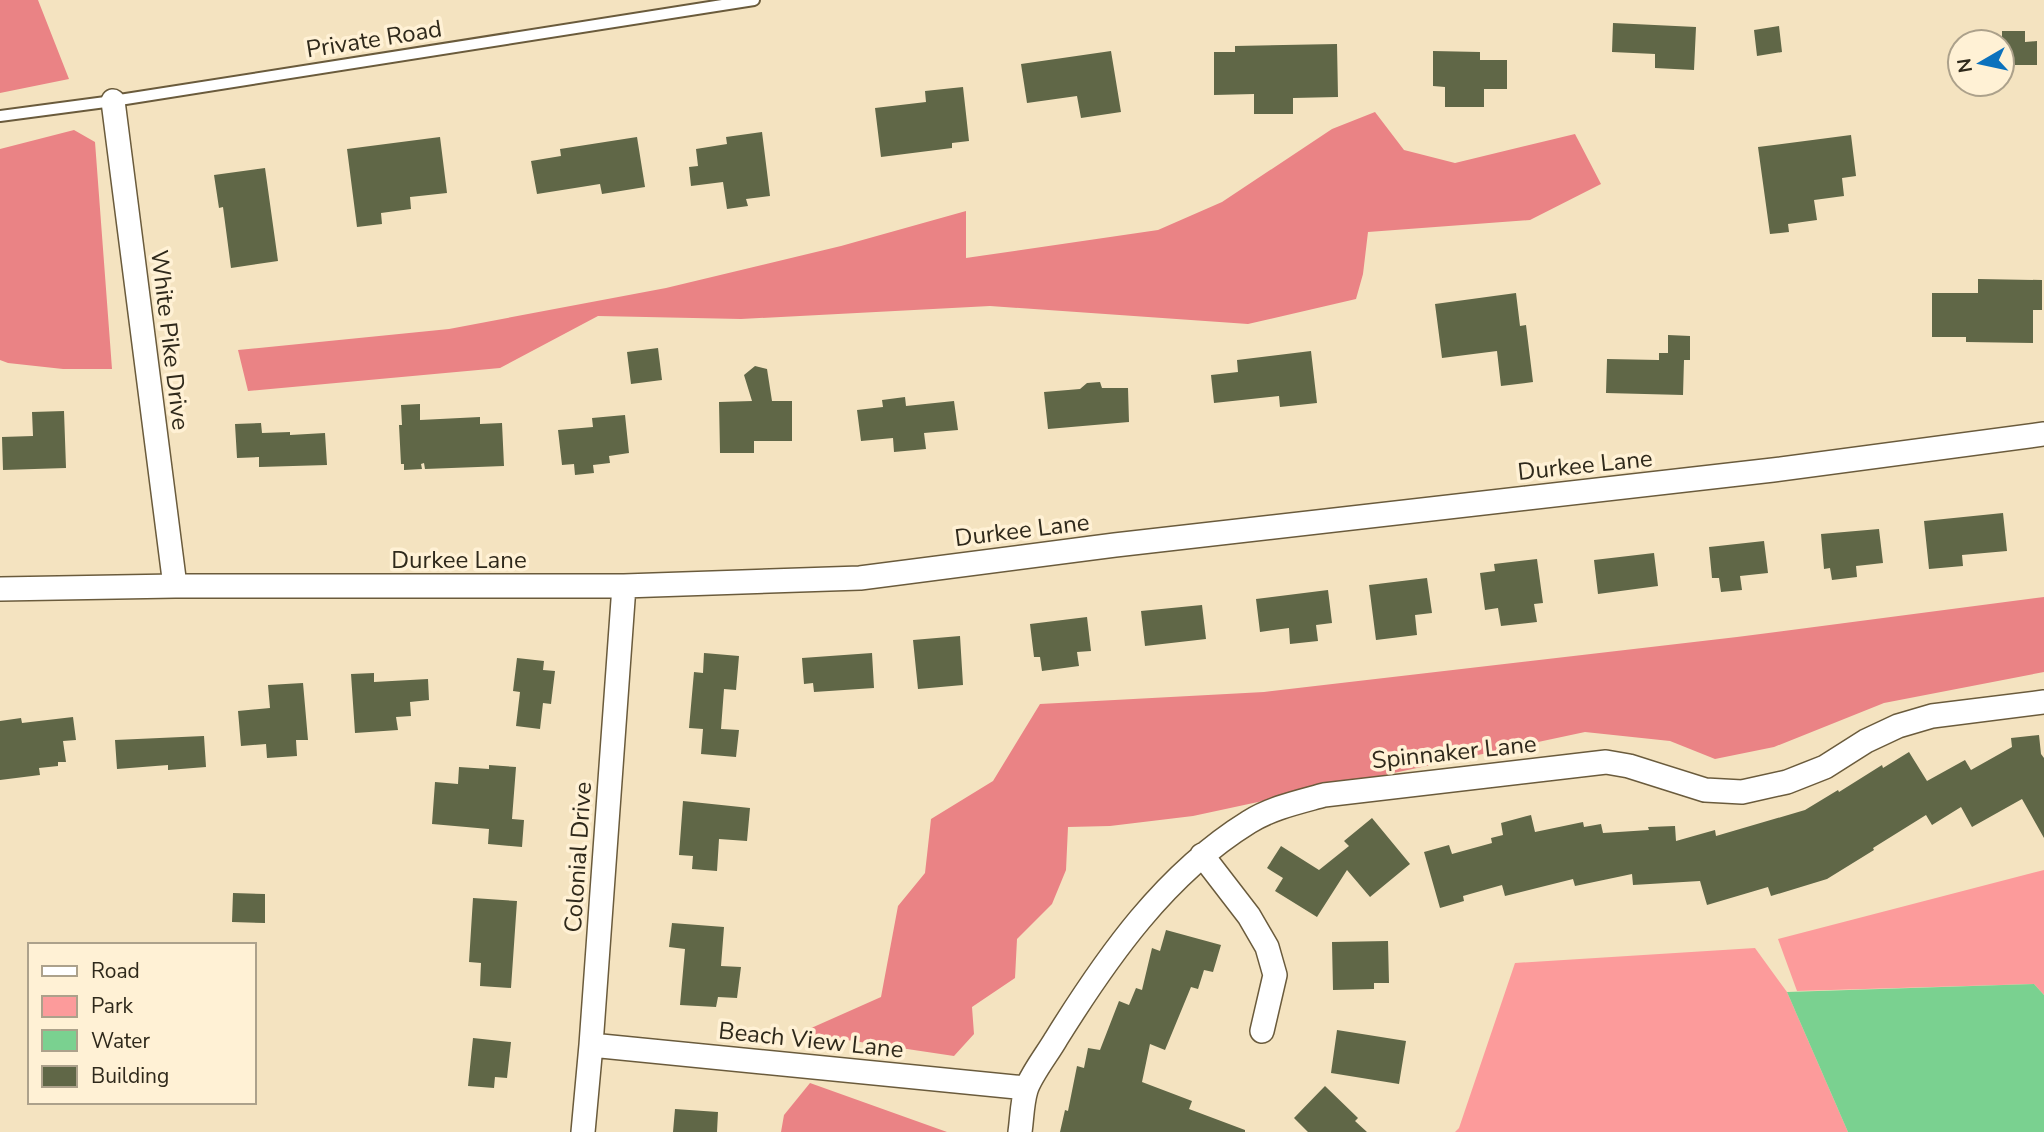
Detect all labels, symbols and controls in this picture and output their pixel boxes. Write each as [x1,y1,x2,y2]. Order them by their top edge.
street label: Private Road [304,12,444,66]
north arrow [1946,28,2016,98]
text: N [1951,56,1979,75]
street label: White Pike Drive [143,248,197,432]
street label: Durkee Lane [1516,442,1654,488]
street label: Durkee Lane [953,506,1091,554]
street label: Durkee Lane [391,544,527,576]
street label: Spinnaker Lane [1370,727,1538,777]
street label: Colonial Drive [557,781,599,933]
legend [28,943,256,1104]
text: Road [91,957,140,985]
text: Park [91,992,133,1020]
street label: Beach View Lane [717,1014,905,1066]
text: Water [91,1027,150,1055]
text: Building [91,1062,169,1090]

